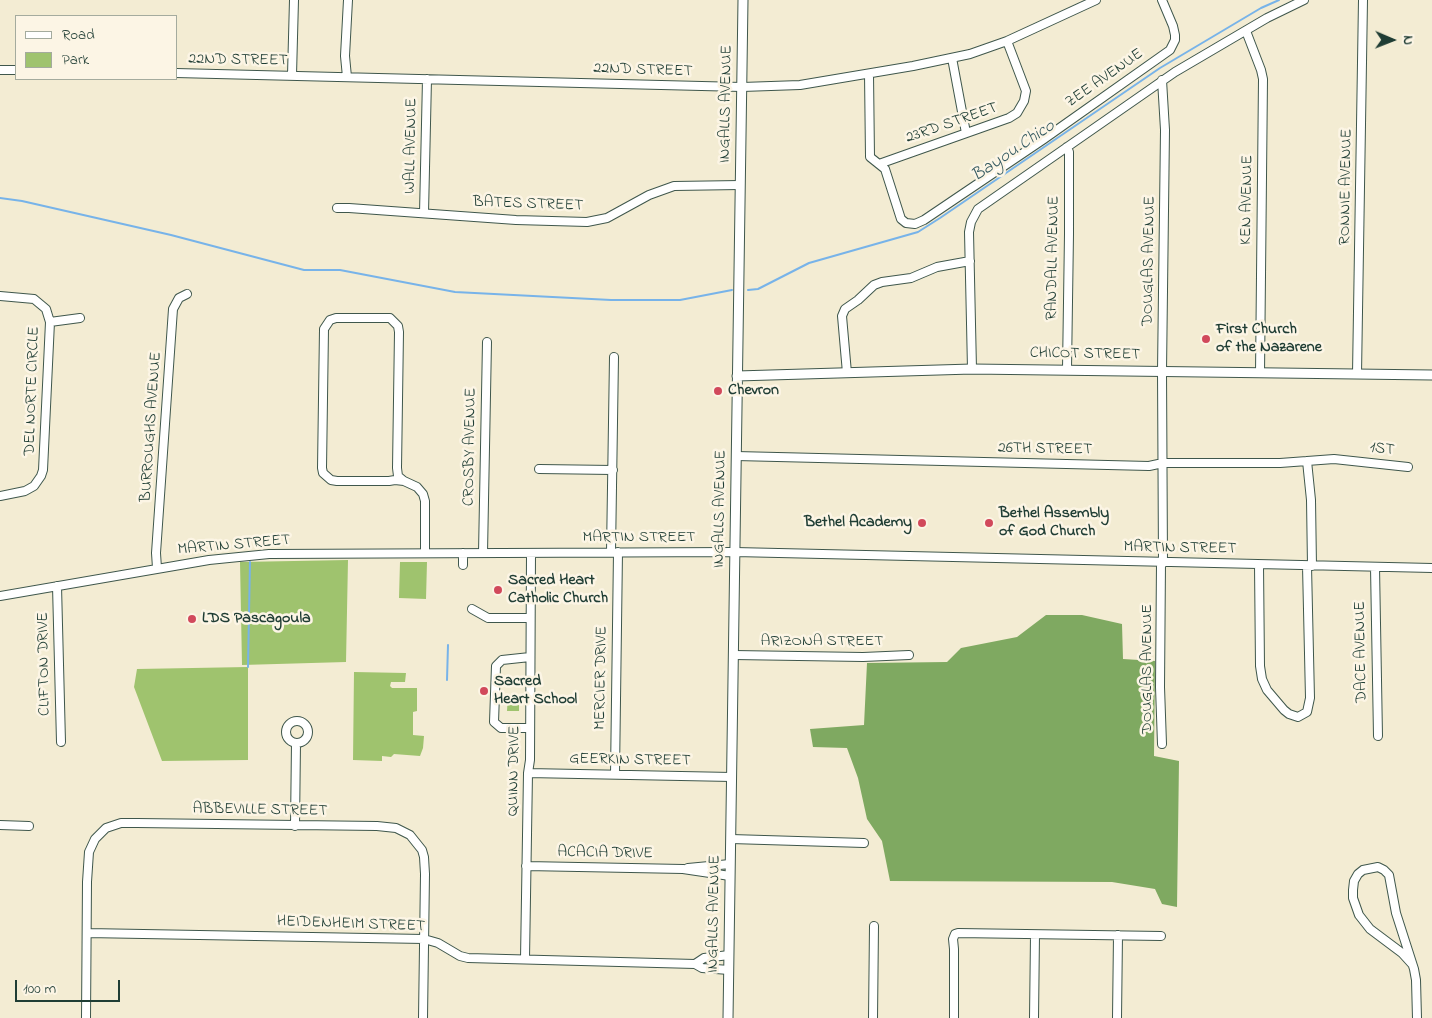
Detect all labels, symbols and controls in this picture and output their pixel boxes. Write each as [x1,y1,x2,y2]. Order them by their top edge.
legend [15,15,178,80]
north arrow [1367,15,1417,65]
text: Road [62,24,95,46]
text: N [1397,35,1418,45]
street label: INGALLS AVENUE [716,45,738,163]
street label: ZEE AVENUE [1063,45,1147,113]
text: Park [62,49,89,71]
street label: 22ND STREET [188,51,288,71]
street label: 22ND STREET [593,60,693,82]
street label: WALL AVENUE [402,98,422,194]
street label: 23RD STREET [903,99,1001,149]
water label: Bayou Chico [968,116,1060,188]
street label: RONNIE AVENUE [1336,129,1358,245]
street label: KEN AVENUE [1238,155,1258,245]
street label: BATES STREET [472,193,584,217]
street label: RANDALL AVENUE [1043,196,1065,320]
street label: DOUGLAS AVENUE [1139,196,1161,326]
place label: First Church of the Nazarene [1216,320,1322,358]
street label: DEL NORTE CIRCLE [21,326,45,456]
marker: First Church of the Nazarene [1200,333,1212,345]
street label: CHICOT STREET [1030,344,1140,366]
street label: BURROUGHS AVENUE [137,351,167,503]
place label: Chevron [728,381,779,401]
marker: Chevron [712,385,724,397]
street label: CROSBY AVENUE [460,388,482,506]
street label: 1ST [1369,439,1395,461]
street label: 26TH STREET [998,440,1092,460]
street label: INGALLS AVENUE [710,450,732,568]
place label: Bethel Assembly of God Church [999,504,1109,542]
place label: Bethel Academy [804,513,912,533]
marker: Bethel Academy [916,517,928,529]
marker: Bethel Assembly of God Church [983,517,995,529]
street label: MARTIN STREET [583,528,695,548]
street label: MARTIN STREET [177,532,291,560]
street label: MARTIN STREET [1123,538,1237,560]
place label: Sacred Heart Catholic Church [508,571,608,609]
marker: Sacred Heart Catholic Church [492,584,504,596]
street label: DACE AVENUE [1352,601,1372,703]
street label: DOUGLAS AVENUE [1138,604,1158,734]
place label: LDS Pascagoula [202,609,311,629]
street label: CLIFTON DRIVE [34,612,56,716]
marker: LDS Pascagoula [186,613,198,625]
street label: MERCIER DRIVE [591,626,613,730]
street label: ARIZONA STREET [761,632,883,652]
place label: Sacred Heart School [494,672,577,710]
marker: Sacred Heart School [478,685,490,697]
street label: QUINN DRIVE [505,726,525,816]
street label: GEERKIN STREET [569,750,691,772]
street label: ABBEVILLE STREET [192,800,328,822]
street label: ACACIA DRIVE [557,844,653,864]
street label: INGALLS AVENUE [704,855,726,973]
street label: HEIDENHEIM STREET [277,913,425,937]
scale bar [18,970,122,1002]
text: 100 m [23,978,56,1000]

